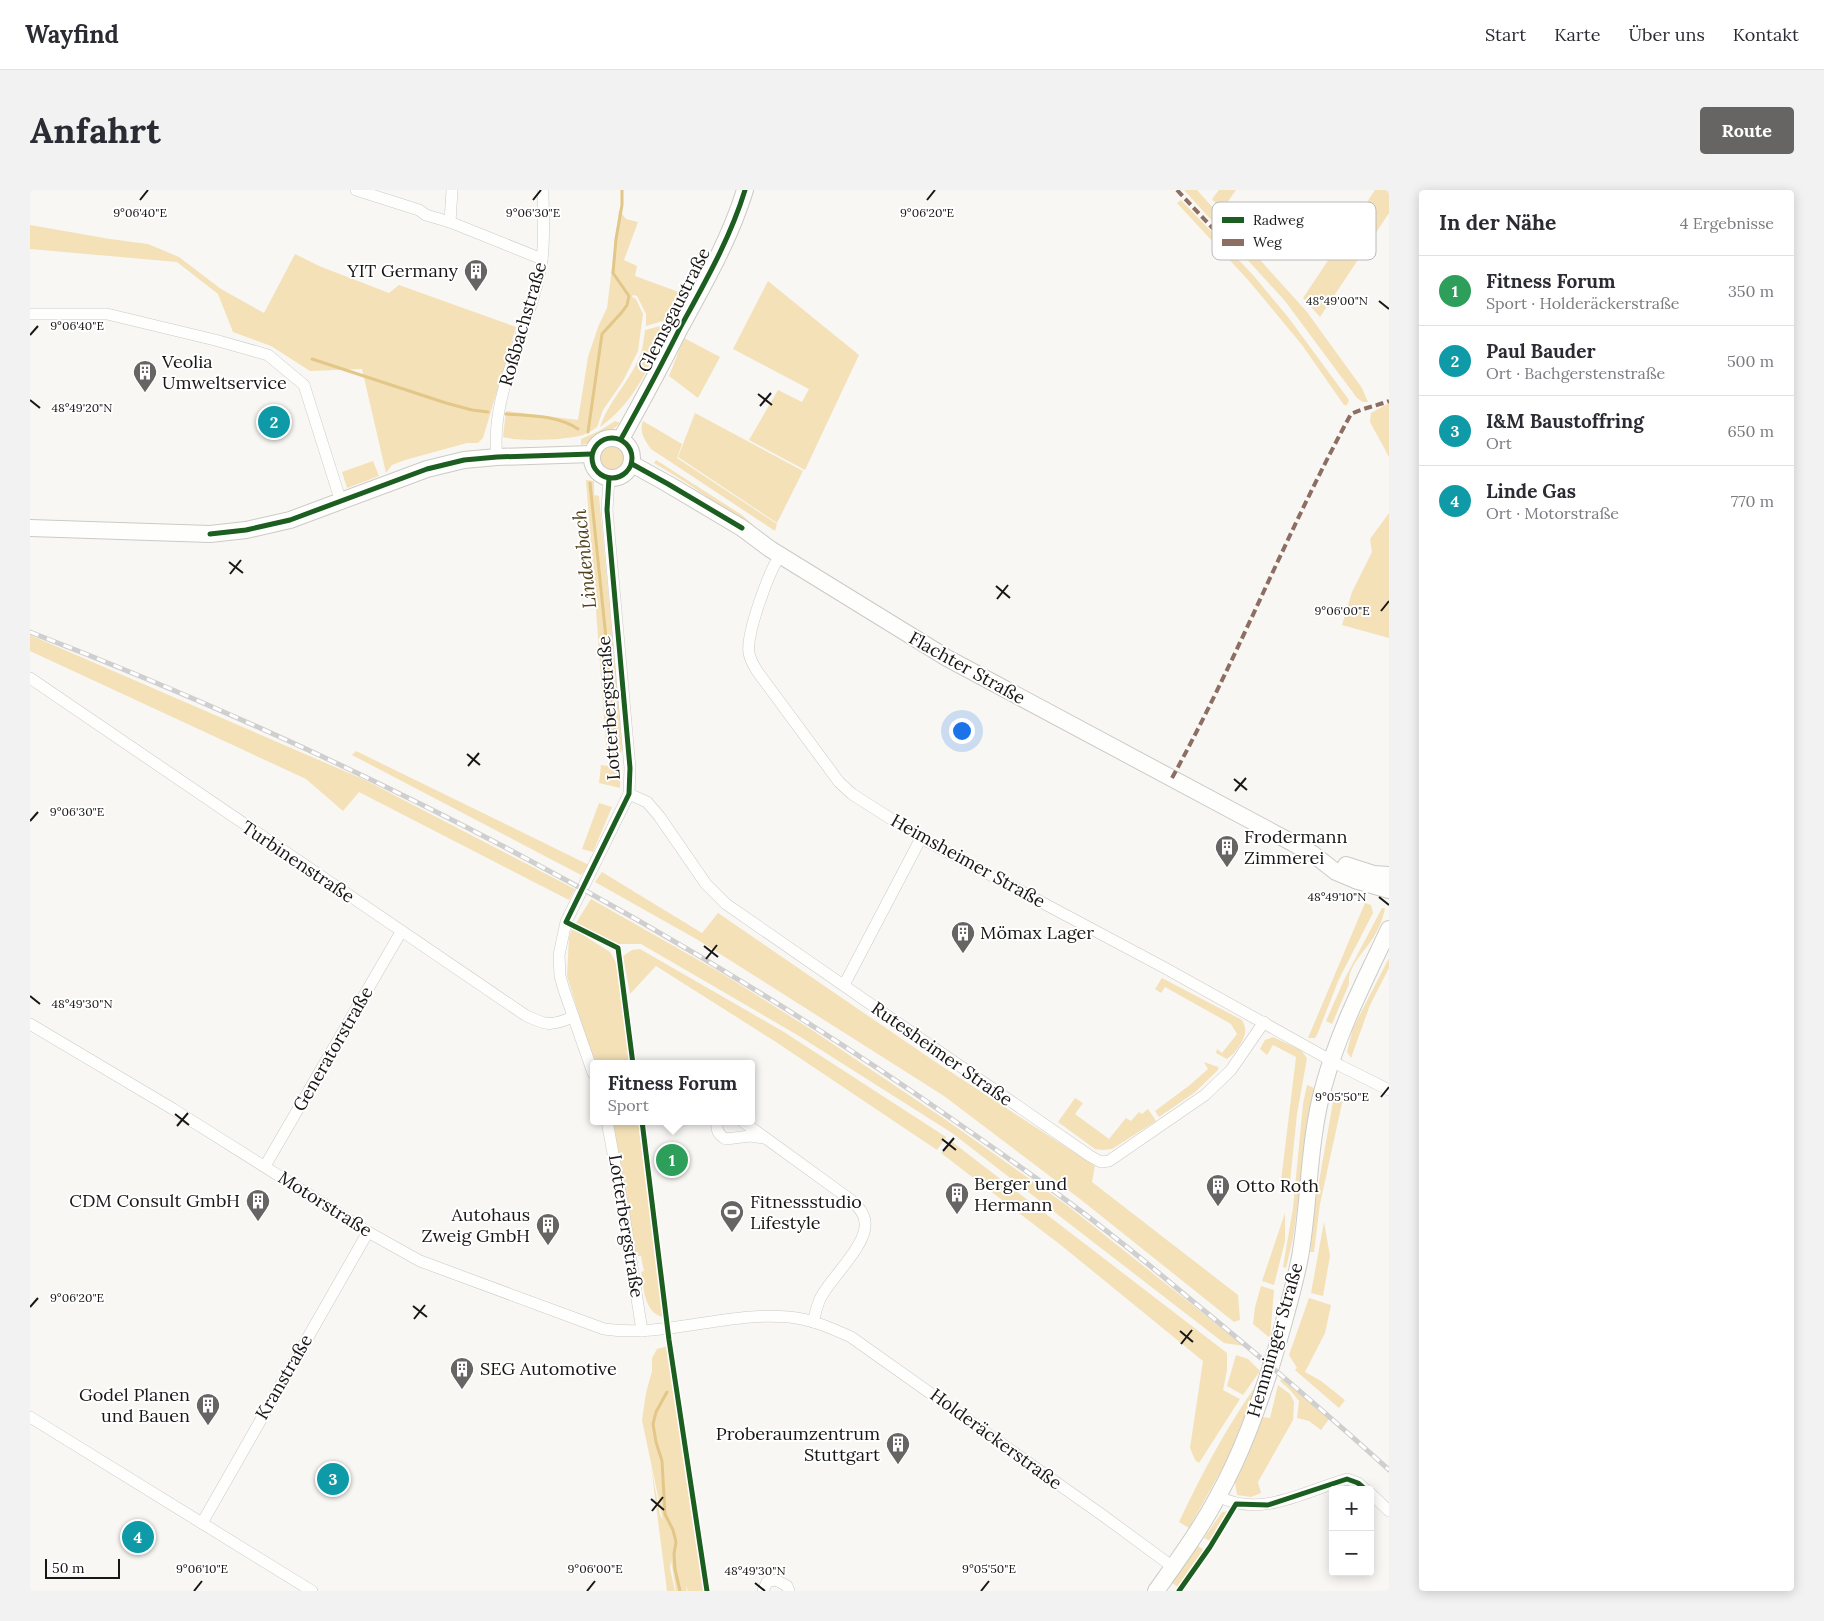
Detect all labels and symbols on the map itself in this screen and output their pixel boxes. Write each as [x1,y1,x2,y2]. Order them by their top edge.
legend [1212,202,1376,260]
text: 9°06'40"E [113,205,167,220]
text: 9°06'30"E [506,205,560,220]
text: 9°06'20"E [900,205,954,220]
text: Radweg [1253,211,1304,229]
text: Weg [1253,233,1282,251]
street label: Glemsgaustraße [632,243,715,376]
building icon: YIT Germany [463,258,489,292]
place label: YIT Germany [346,259,458,282]
street label: Roßbachstraße [494,259,551,389]
text: 48°49'00"N [1306,293,1368,308]
text: 9°06'40"E [50,318,104,333]
place label: Veolia Umweltservice [161,350,287,394]
building icon: Veolia Umweltservice [132,359,158,393]
text: 48°49'20"N [52,400,112,415]
pin: 2 [258,403,290,441]
water label: Lindenbach [567,508,601,610]
text: 9°06'00"E [1314,603,1370,618]
street label: Flachter Straße [905,626,1030,709]
street label: Lotterbergstraße [592,635,625,781]
your location [949,718,975,744]
text: 9°06'30"E [50,804,104,819]
street label: Heimsheimer Straße [887,809,1050,913]
street label: Turbinenstraße [237,815,359,908]
place label: Frodermann Zimmerei [1244,825,1348,869]
building icon: Frodermann Zimmerei [1214,834,1240,868]
text: 48°49'10"N [1308,889,1366,904]
building icon: Mömax Lager [950,920,976,954]
place label: Mömax Lager [980,921,1094,944]
street label: Generatorstraße [287,982,378,1115]
text: 48°49'30"N [51,996,113,1011]
street label: Rutesheimer Straße [867,996,1018,1111]
text: 9°05'50"E [1315,1089,1369,1104]
pin: 1 [656,1141,688,1179]
street label: Lotterbergstraße [604,1153,649,1299]
street label: Motorstraße [274,1166,377,1242]
place label: Berger und Hermann [974,1172,1067,1216]
building icon: Otto Roth [1205,1173,1231,1207]
place label: Otto Roth [1236,1174,1319,1197]
building icon: Berger und Hermann [944,1181,970,1215]
building icon: CDM Consult GmbH [245,1188,271,1222]
place label: CDM Consult GmbH [69,1189,240,1212]
place label: Fitnessstudio Lifestyle [750,1190,862,1234]
sports icon: Fitnessstudio Lifestyle [719,1199,745,1233]
place label: Autohaus Zweig GmbH [422,1203,530,1247]
building icon: Autohaus Zweig GmbH [535,1212,561,1246]
street label: Hemminger Straße [1241,1260,1308,1420]
text: 9°06'20"E [50,1290,104,1305]
street label: Kranstraße [250,1330,317,1423]
building icon: SEG Automotive [449,1356,475,1390]
place label: SEG Automotive [480,1357,617,1380]
place label: Godel Planen und Bauen [79,1383,190,1427]
street label: Holderäckerstraße [926,1383,1067,1494]
building icon: Godel Planen und Bauen [195,1392,221,1426]
place label: Proberaumzentrum Stuttgart [716,1422,880,1466]
building icon: Proberaumzentrum Stuttgart [885,1431,911,1465]
pin: 3 [317,1460,349,1498]
pin: 4 [122,1518,154,1556]
scale bar [45,1556,120,1579]
text: 9°06'10"E [176,1561,228,1576]
text: 9°06'00"E [567,1561,623,1576]
text: 9°05'50"E [962,1561,1016,1576]
text: 48°49'30"N [724,1563,786,1578]

